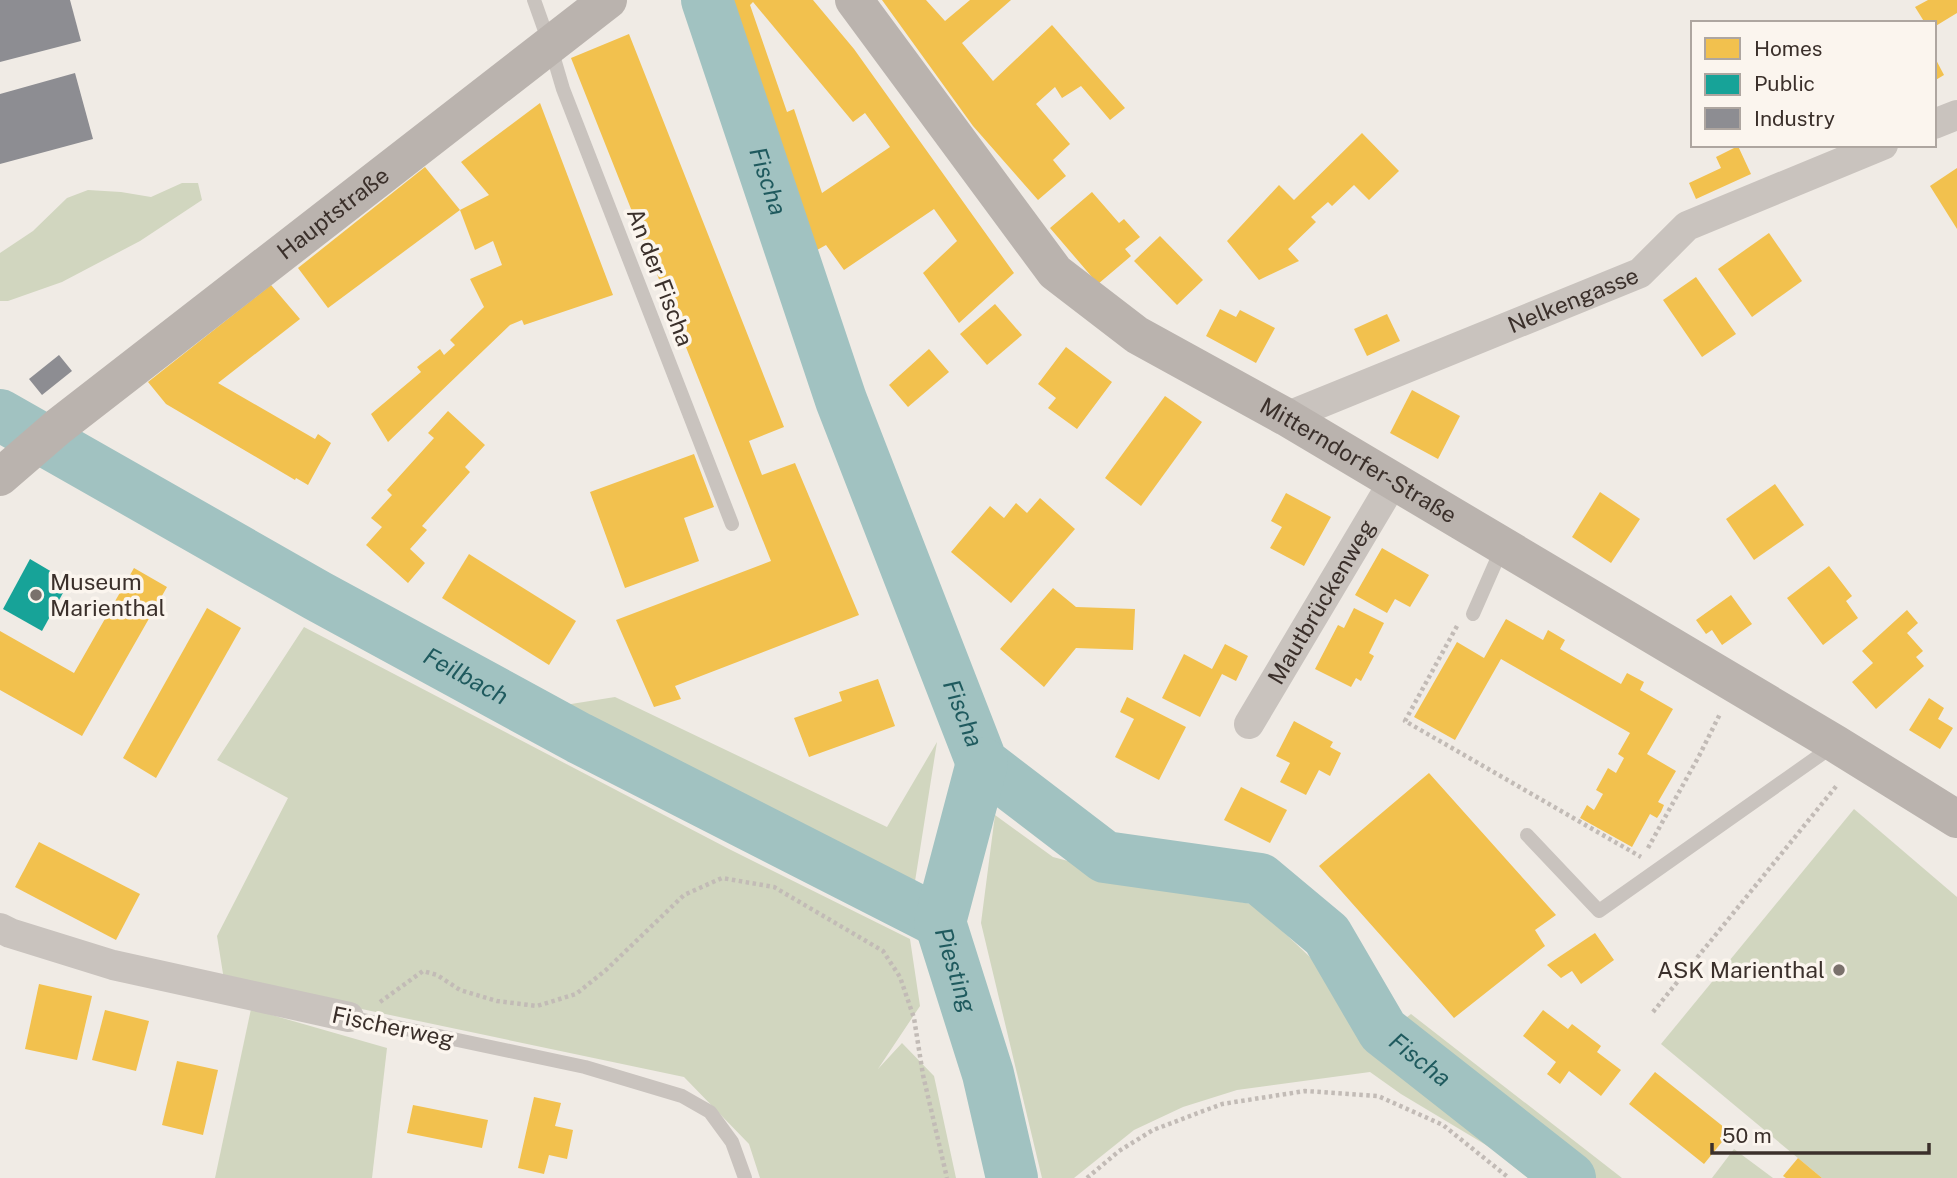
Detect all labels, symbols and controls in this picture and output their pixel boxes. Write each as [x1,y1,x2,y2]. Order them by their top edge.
legend [1691,21,1936,147]
text: Homes [1754,36,1822,61]
text: Public [1754,71,1815,96]
text: Industry [1754,106,1835,131]
water label: Fischa [744,143,793,218]
street label: Hauptstraße [272,161,394,265]
street label: An der Fischa [622,204,699,350]
street label: Nelkengasse [1504,261,1642,338]
street label: Mitterndorfer-Straße [1256,391,1462,528]
street label: Mautbrückenweg [1262,514,1381,689]
place label: Museum Marienthal [50,568,165,621]
marker: Museum Marienthal [28,587,44,603]
water label: Feilbach [419,641,513,710]
water label: Fischa [938,675,989,751]
water label: Piesting [930,924,983,1017]
place label: ASK Marienthal [1657,956,1825,983]
marker: ASK Marienthal [1831,962,1847,978]
street label: Fischerweg [330,1000,457,1053]
water label: Fischa [1384,1027,1457,1092]
scale bar [1712,1112,1929,1156]
text: 50 m [1722,1123,1772,1148]

